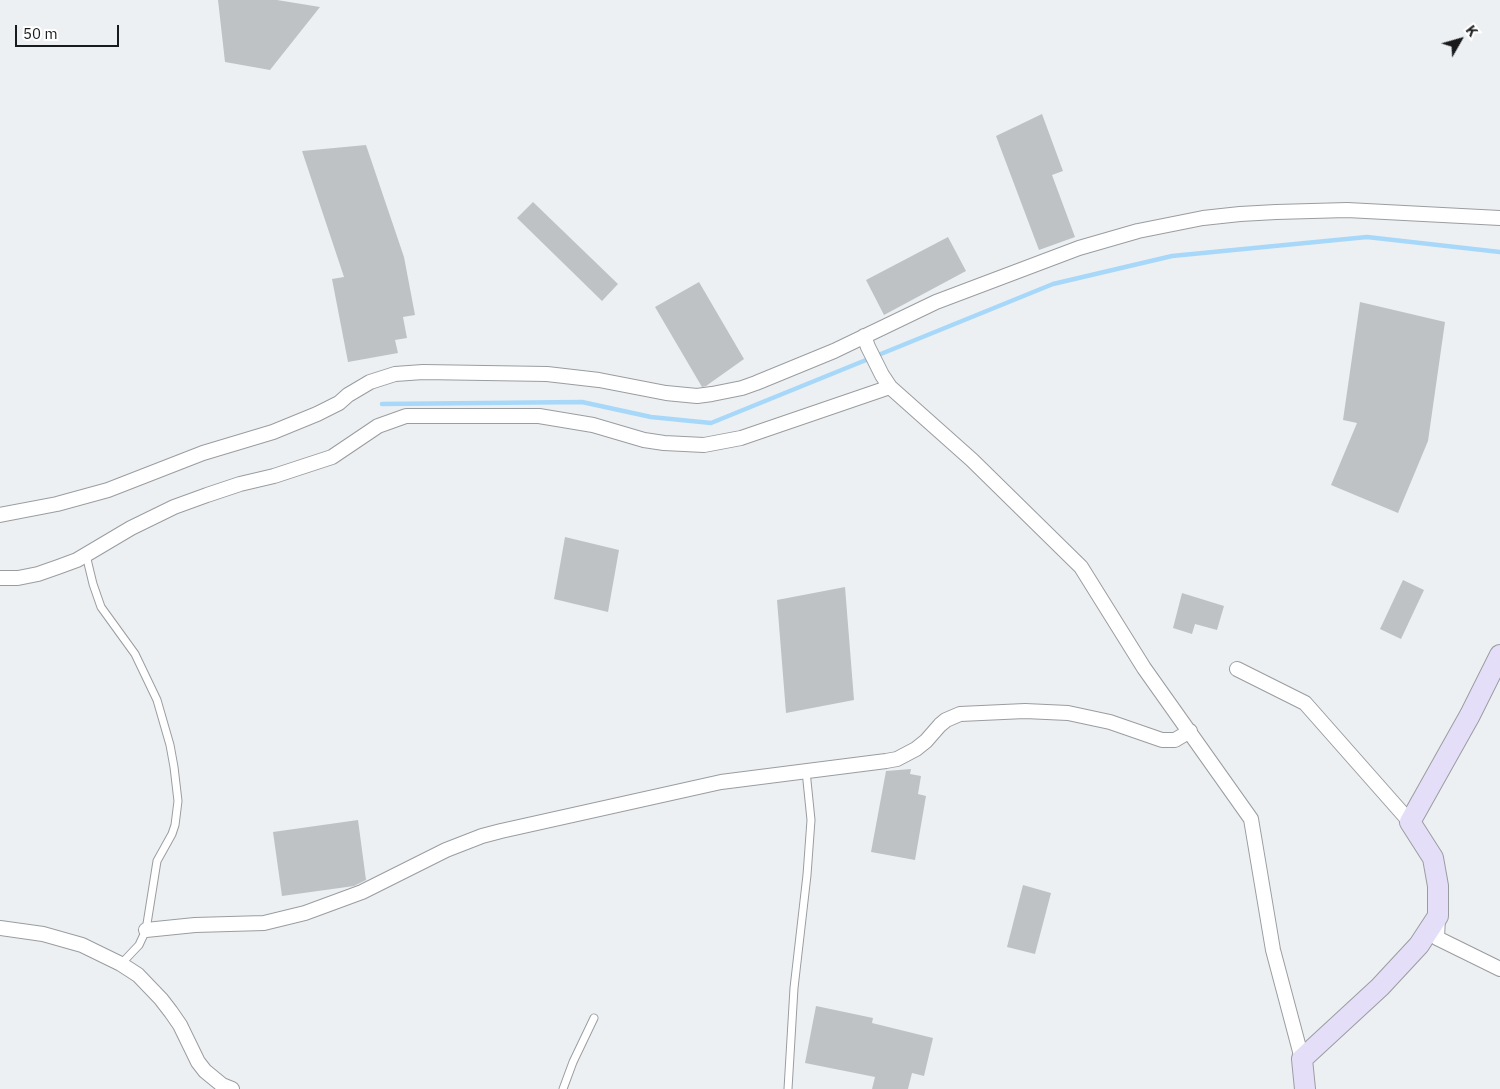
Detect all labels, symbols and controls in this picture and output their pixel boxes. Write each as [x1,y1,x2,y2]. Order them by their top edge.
scale bar [18,15,121,47]
north arrow [1435,15,1485,65]
text: K [1462,21,1482,40]
text: 50 m [23,24,58,43]

